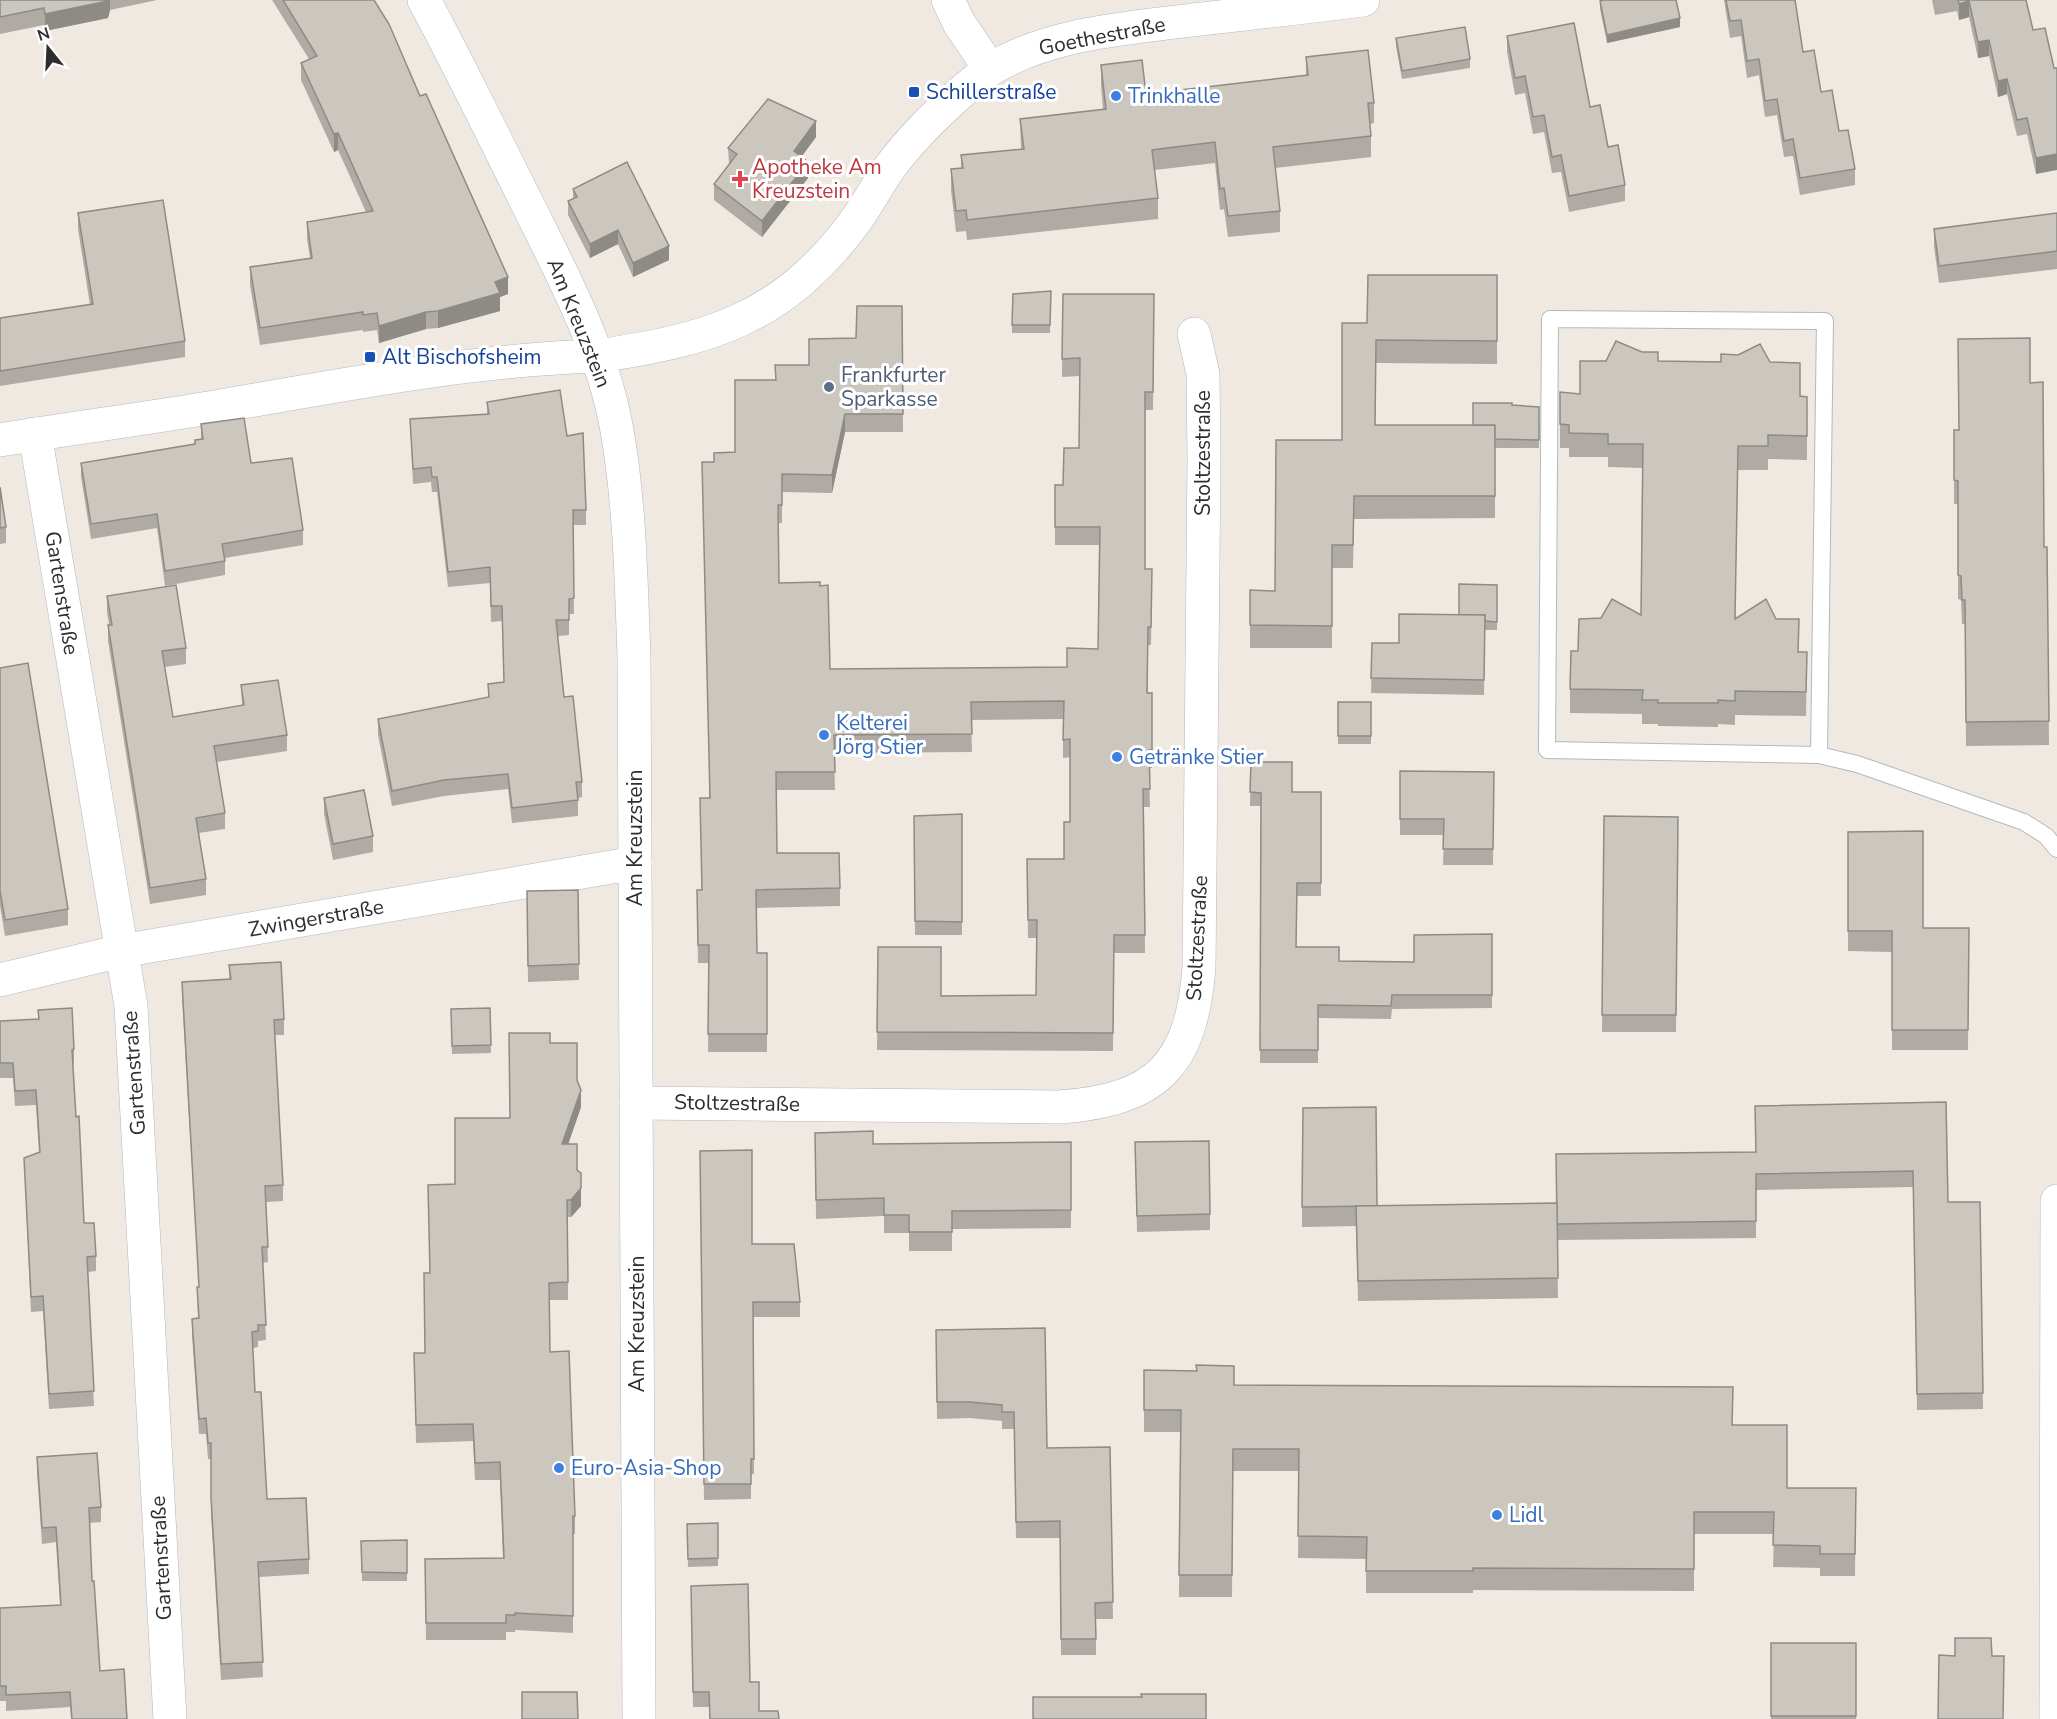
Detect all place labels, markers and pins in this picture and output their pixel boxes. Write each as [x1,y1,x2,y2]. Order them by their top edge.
place label: Schillerstraße [926,78,1056,106]
place label: Trinkhalle [1128,82,1220,110]
marker: Schillerstraße [907,85,921,99]
marker: Trinkhalle [1109,89,1123,103]
place label: Apotheke Am Kreuzstein [752,153,882,205]
marker: Apotheke Am Kreuzstein [733,172,747,186]
place label: Alt Bischofsheim [382,343,541,371]
marker: Alt Bischofsheim [363,350,377,364]
place label: Frankfurter Sparkasse [841,361,947,413]
marker: Frankfurter Sparkasse [822,380,836,394]
place label: Kelterei Jörg Stier [835,709,924,761]
marker: Kelterei Jörg Stier [817,728,831,742]
place label: Getränke Stier [1129,743,1264,771]
marker: Getränke Stier [1110,750,1124,764]
place label: Euro-Asia-Shop [571,1454,721,1482]
marker: Euro-Asia-Shop [552,1461,566,1475]
place label: Lidl [1509,1501,1545,1529]
marker: Lidl [1490,1508,1504,1522]

